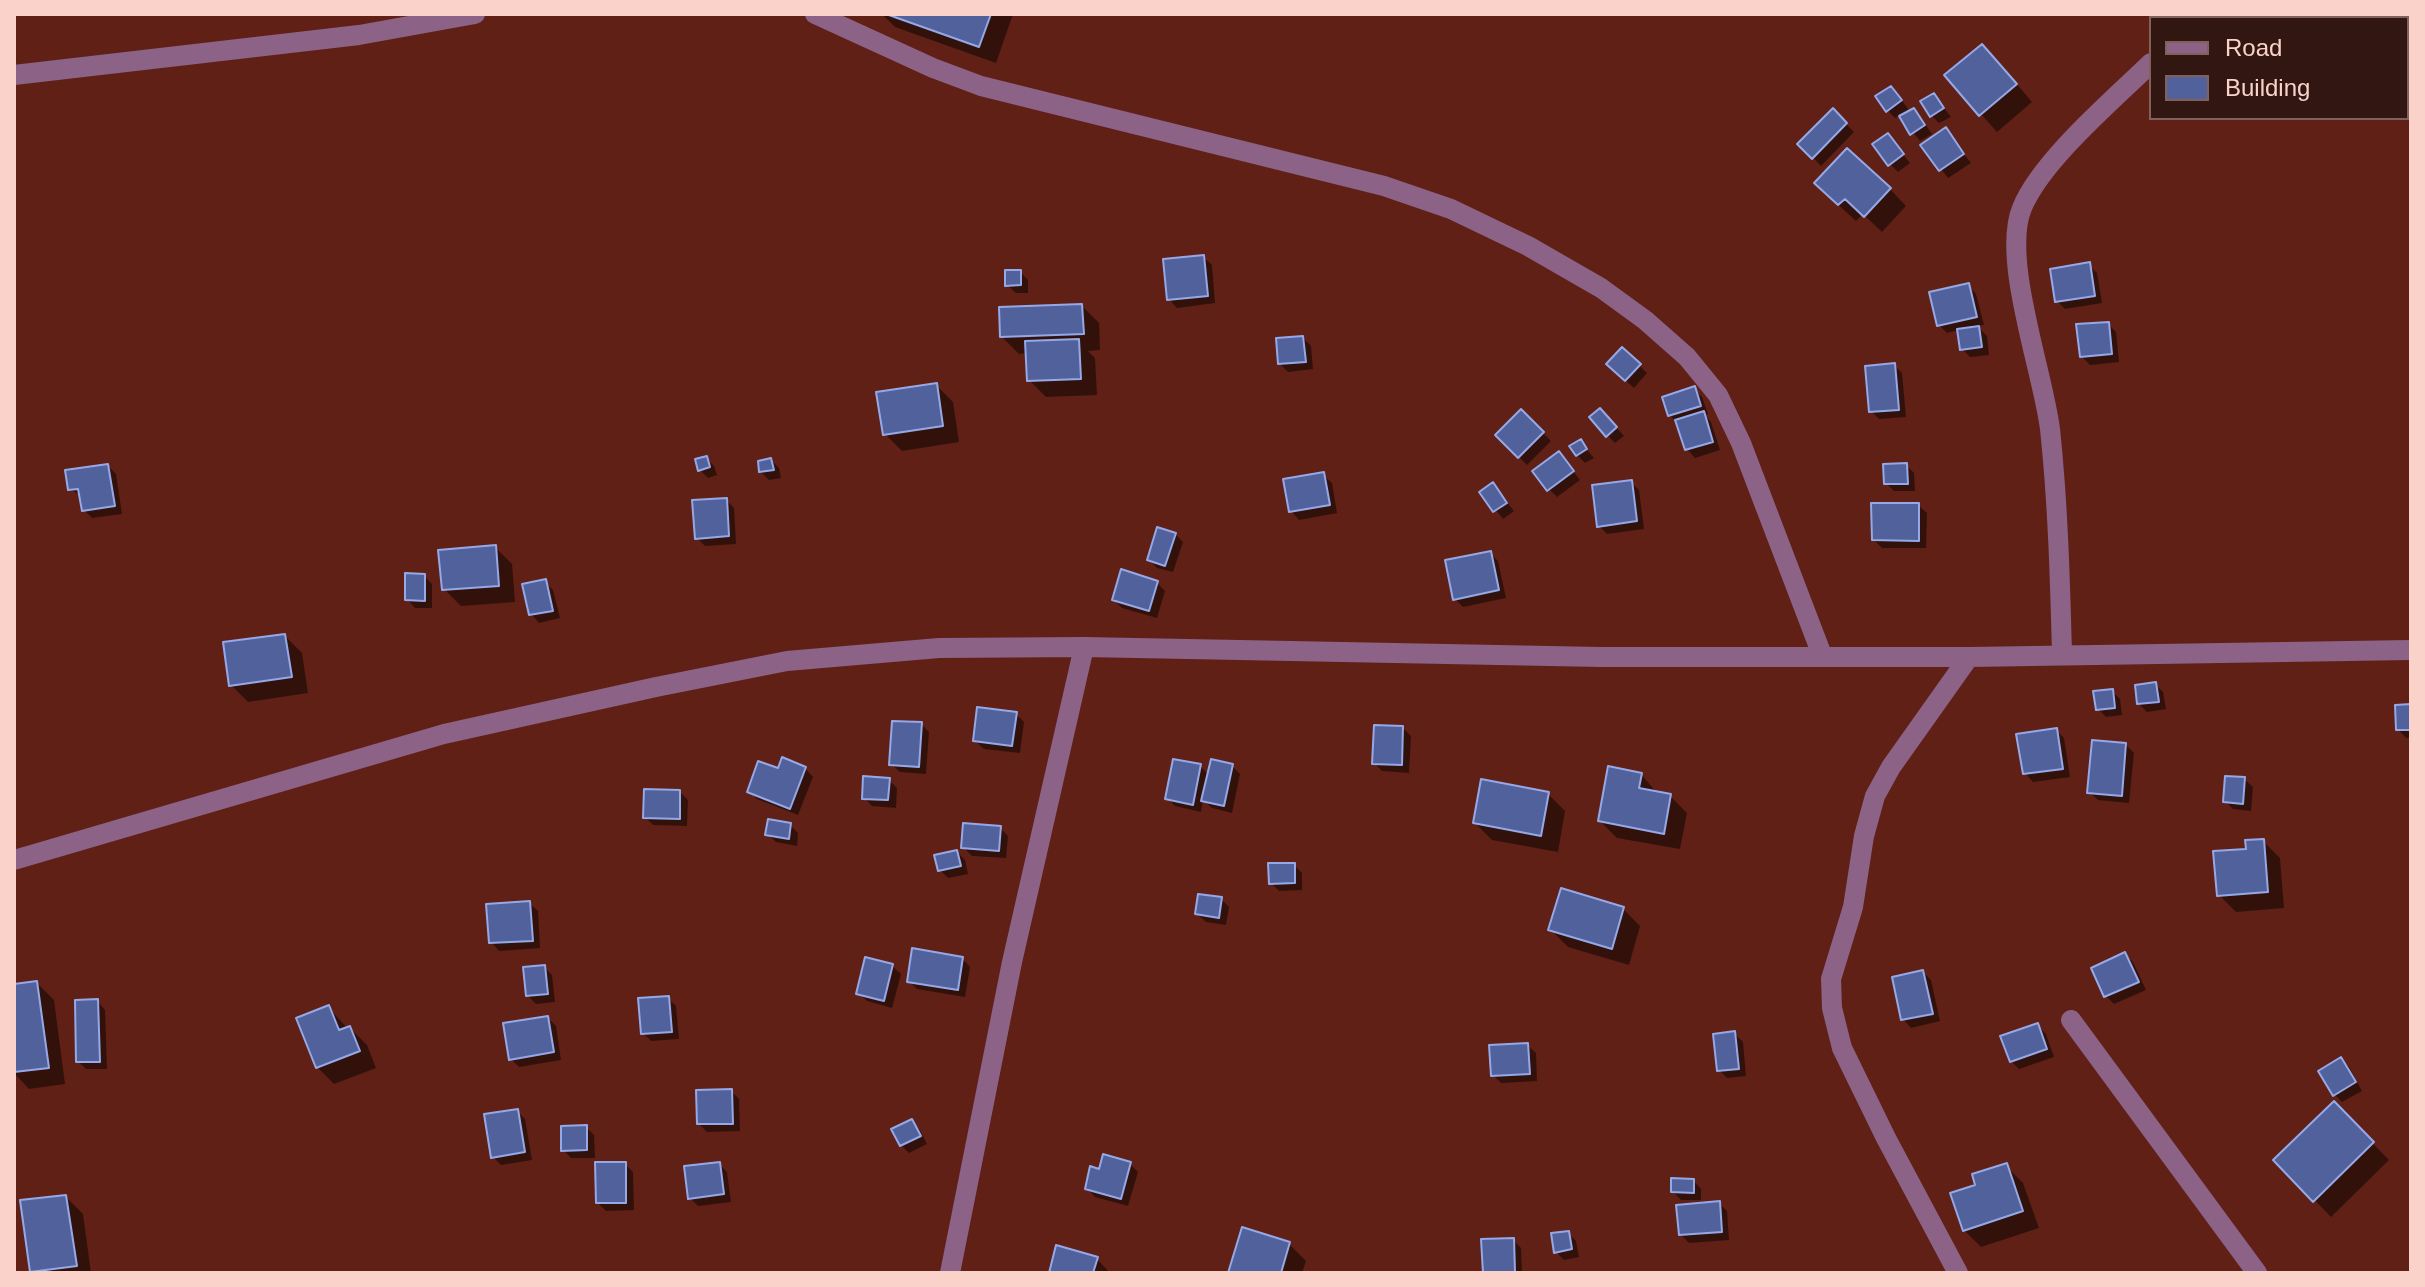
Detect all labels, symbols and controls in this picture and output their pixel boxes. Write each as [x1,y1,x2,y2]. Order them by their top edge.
legend [2149,16,2409,120]
text: Road [2225,34,2282,61]
text: Building [2225,74,2310,101]

